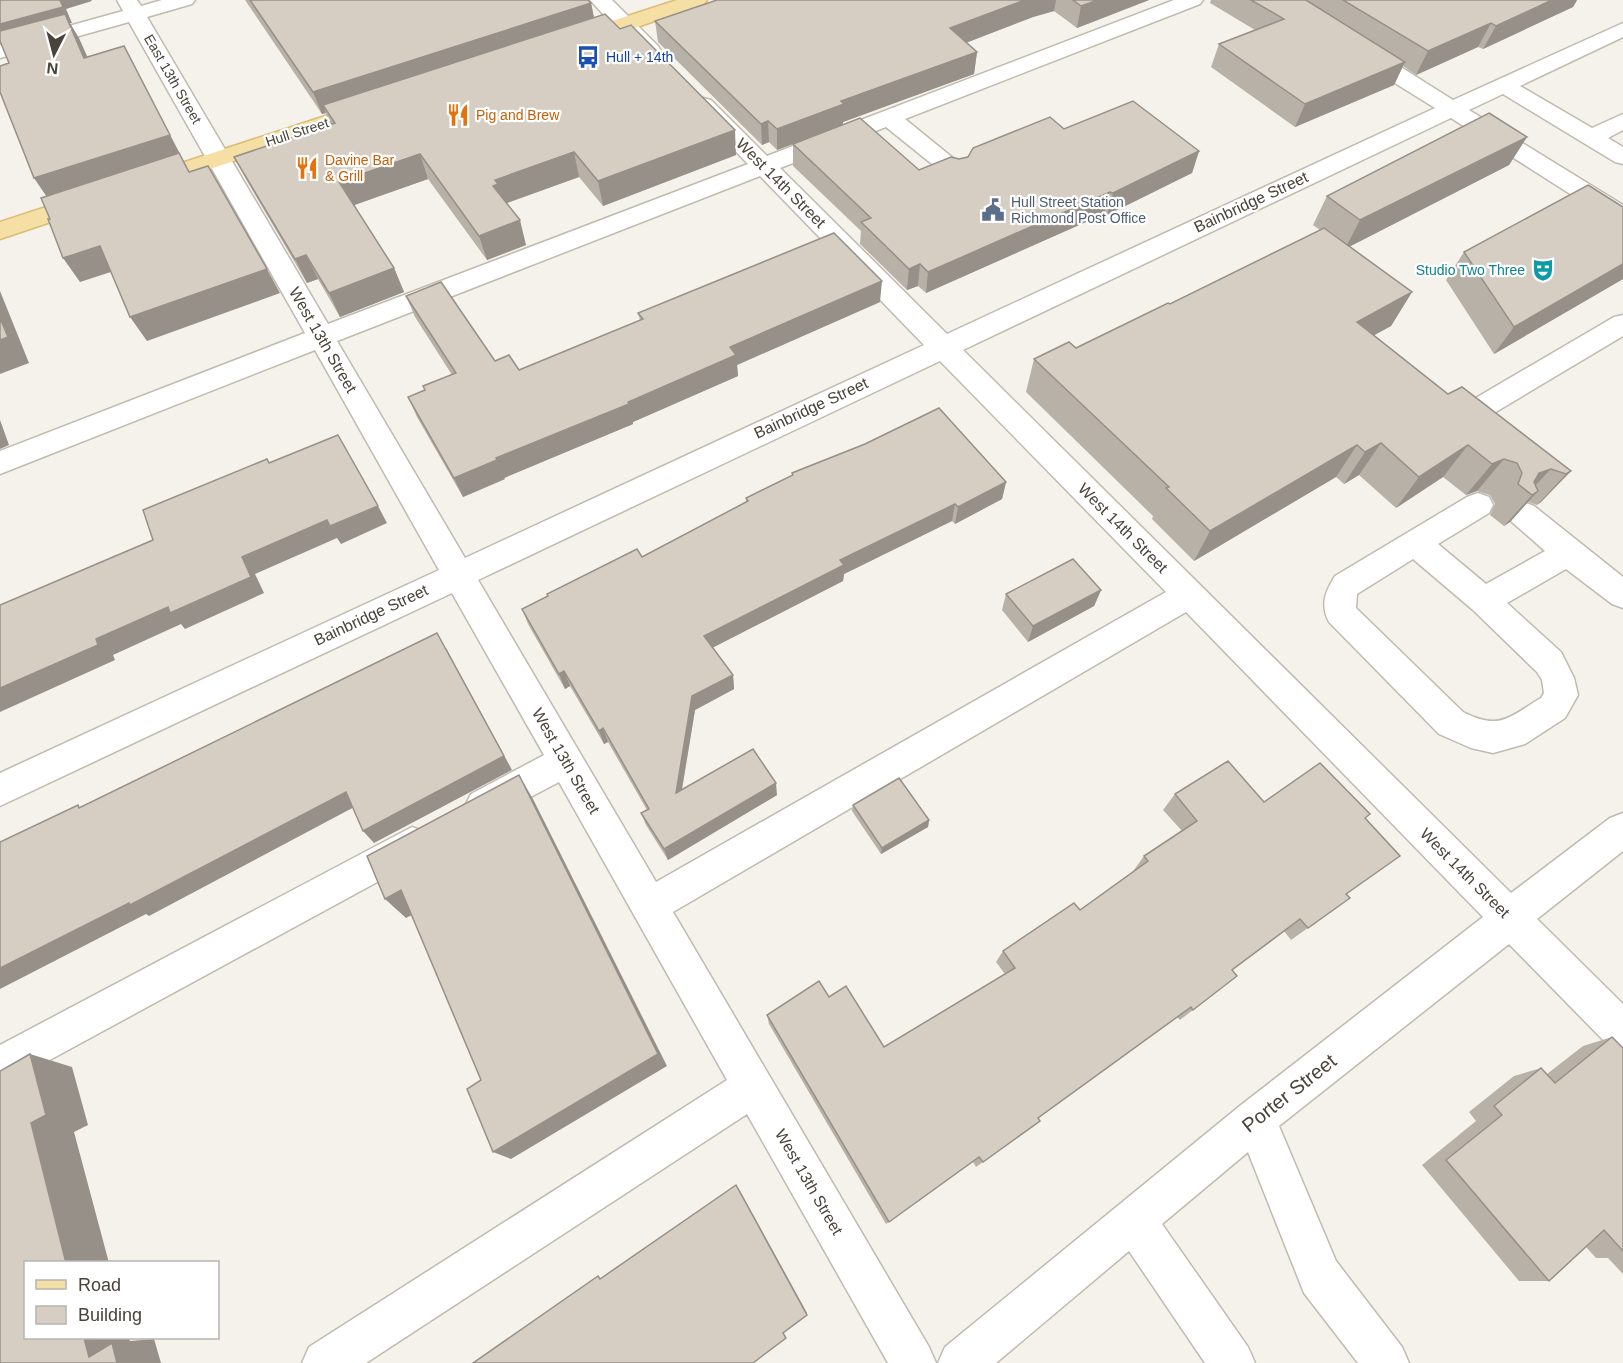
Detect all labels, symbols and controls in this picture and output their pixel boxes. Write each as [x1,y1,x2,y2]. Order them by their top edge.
north arrow [24,24,84,84]
street label: East 13th Street [141,32,205,127]
bus stop icon: Hull + 14th [575,44,601,70]
place label: Hull + 14th [606,49,673,65]
text: N [46,59,59,77]
restaurant icon: Pig and Brew [445,102,471,128]
place label: Pig and Brew [476,107,560,123]
street label: Hull Street [263,114,331,150]
street label: West 14th Street [733,135,829,231]
place label: Davine Bar & Grill [325,152,395,184]
restaurant icon: Davine Bar & Grill [294,155,320,181]
street label: Bainbridge Street [1191,168,1311,236]
place label: Hull Street Station Richmond Post Office [1011,194,1146,226]
public building icon: Hull Street Station Richmond Post Office [980,197,1006,223]
theatre icon: Studio Two Three [1530,257,1556,283]
place label: Studio Two Three [1416,262,1525,278]
street label: West 13th Street [286,284,360,396]
street label: Bainbridge Street [751,374,871,442]
street label: West 14th Street [1075,480,1171,576]
street label: Bainbridge Street [311,581,431,649]
street label: West 13th Street [529,705,603,817]
street label: West 14th Street [1417,825,1513,921]
street label: Porter Street [1238,1049,1341,1137]
street label: West 13th Street [772,1126,846,1238]
legend [24,1261,219,1339]
text: Road [78,1275,121,1295]
text: Building [78,1305,142,1325]

